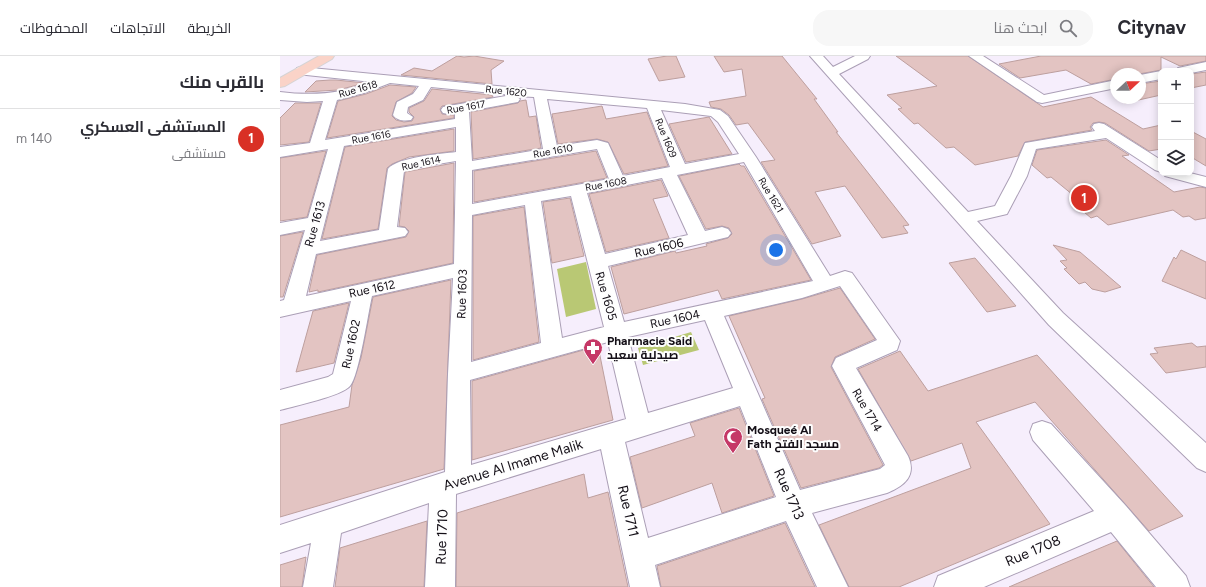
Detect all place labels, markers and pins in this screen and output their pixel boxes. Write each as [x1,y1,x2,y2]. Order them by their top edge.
pin: 1 [1071,183,1097,213]
place label: Pharmacie Said صيدلية سعيد [607,334,692,362]
pharmacy icon: Pharmacie Said صيدلية سعيد [582,337,604,365]
place label: Mosqueé Al Fath مسجد الفتح [747,423,839,453]
mosque icon: Mosqueé Al Fath مسجد الفتح [722,426,744,454]

